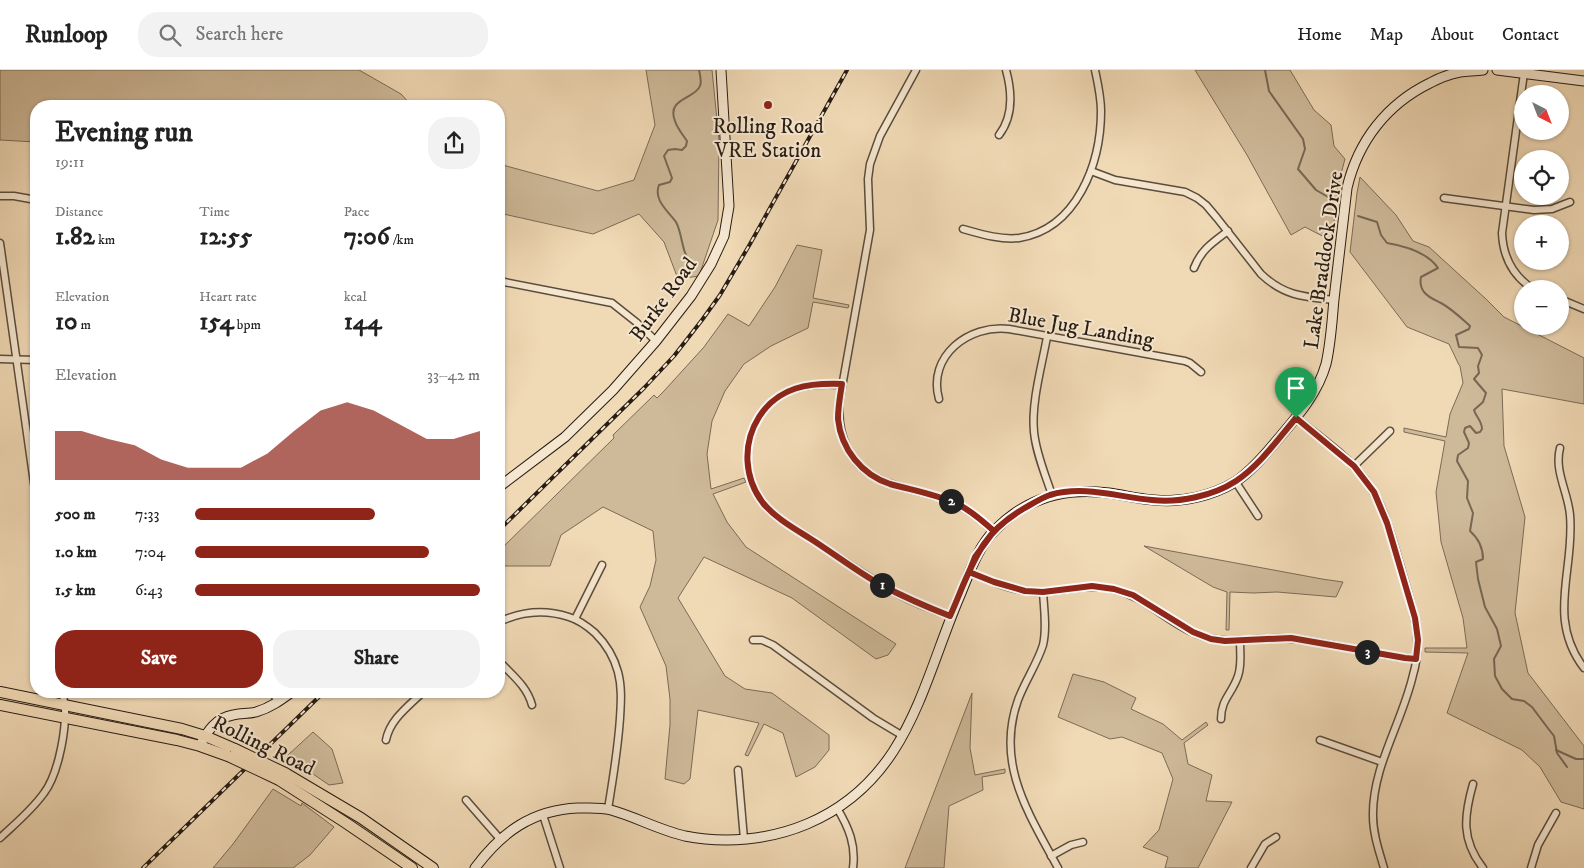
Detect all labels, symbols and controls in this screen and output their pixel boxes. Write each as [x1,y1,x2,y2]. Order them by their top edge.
search box [138,12,488,57]
text: Runloop [25,20,108,50]
icon: search [156,21,184,49]
text: Search here [196,23,283,46]
text: Home [1297,24,1342,46]
text: Map [1370,24,1403,46]
text: About [1431,24,1474,46]
text: Contact [1502,24,1559,46]
north arrow [1514,85,1569,140]
map controls [1514,85,1569,335]
marker: Rolling Road VRE Station [762,99,774,111]
place label: Rolling Road VRE Station [712,114,824,164]
text: Evening run [55,115,193,150]
button: share [428,117,480,169]
button: locate [1514,150,1569,205]
text: 19:11 [55,152,85,172]
street label: Lake Braddock Drive [1299,169,1349,351]
text: Distance [55,203,103,221]
text: Time [199,203,230,221]
text: Pace [344,203,370,221]
button: + [1514,215,1569,270]
text: 1.82 [55,221,95,252]
text: 12:55 [199,221,252,252]
text: 7:06 [344,221,390,252]
text: km [95,231,115,249]
text: /km [390,231,414,249]
street label: Burke Road [624,252,703,347]
button: − [1514,280,1569,335]
text: Elevation [55,288,109,306]
text: Heart rate [199,288,257,306]
text: kcal [344,288,367,306]
street label: Blue Jug Landing [1006,302,1157,354]
text: 10 [55,306,78,337]
text: 154 [199,306,234,337]
text: 144 [344,306,382,337]
text: m [78,316,91,334]
text: bpm [234,316,261,334]
text: Elevation [55,365,117,385]
text: 33–42 m [427,365,480,385]
pin [1275,367,1317,418]
icon: arrive [1282,374,1310,402]
pin: 2 [938,488,964,514]
text: 2 [948,492,955,510]
text: 500 m [55,504,96,524]
text: 7:33 [135,504,160,524]
text: 1.0 km [55,542,97,562]
text: 7:04 [135,542,165,562]
pin: 1 [870,572,894,598]
text: 1 [880,576,885,594]
text: 1.5 km [55,580,96,600]
text: 6:43 [135,580,163,600]
button: Save [55,630,263,688]
button: Share [273,630,480,688]
pin: 3 [1354,640,1380,664]
text: 3 [1365,643,1370,661]
street label: Rolling Road [208,710,320,782]

